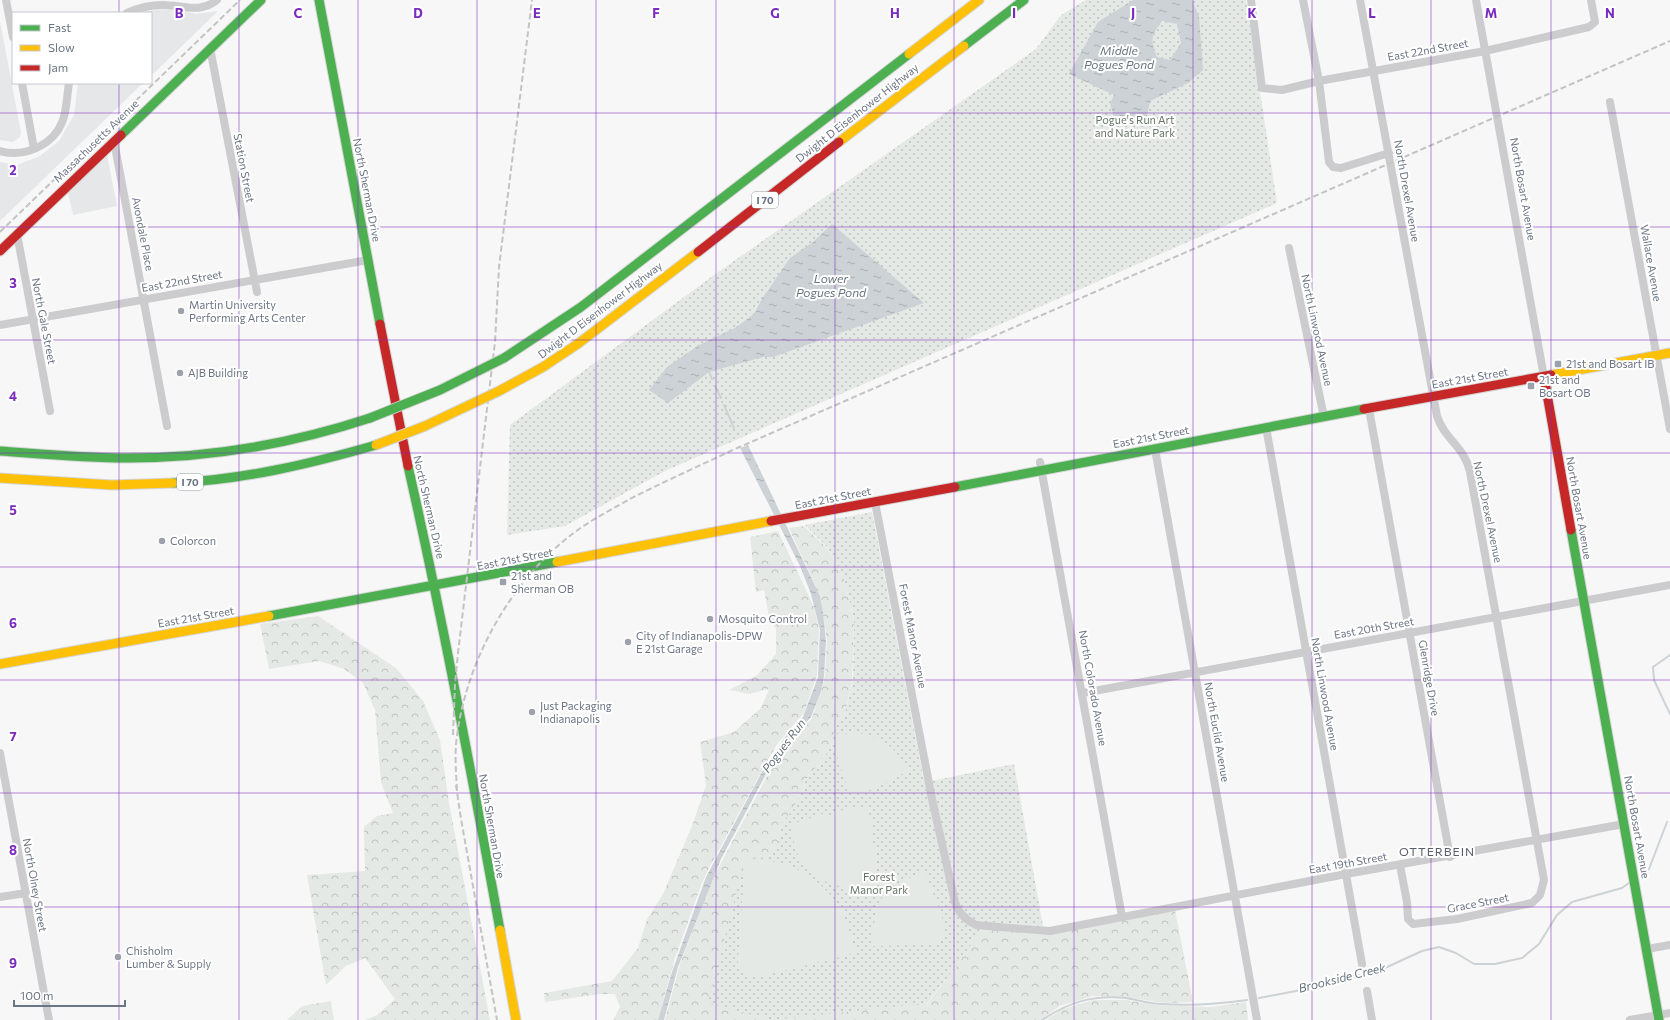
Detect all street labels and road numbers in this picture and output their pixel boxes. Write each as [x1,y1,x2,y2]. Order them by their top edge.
street label: East 22nd Street [1386,36,1470,63]
street label: Dwight D Eisenhower Highway [793,60,921,165]
street label: Massachusetts Avenue [50,96,141,185]
street label: Station Street [231,132,258,204]
street label: North Bosart Avenue [1508,136,1539,242]
street label: North Sherman Drive [351,137,384,243]
street label: North Drexel Avenue [1392,139,1423,243]
road number: I 70 [752,192,778,208]
street label: Avondale Place [130,196,157,272]
street label: Wallace Avenue [1638,223,1665,303]
street label: Dwight D Eisenhower Highway [535,258,665,361]
street label: East 22nd Street [140,267,224,294]
street label: North Linwood Avenue [1299,273,1336,387]
street label: North Gale Street [30,277,59,366]
street label: East 21st Street [1431,364,1510,391]
street label: East 21st Street [1112,423,1191,450]
street label: North Sherman Drive [411,454,448,560]
street label: North Bosart Avenue [1564,455,1595,561]
street label: North Drexel Avenue [1471,460,1506,564]
road number: I 70 [177,474,203,490]
street label: East 21st Street [794,484,873,511]
street label: East 21st Street [476,545,555,572]
street label: Forest Manor Avenue [897,582,930,690]
street label: East 21st Street [157,603,236,630]
street label: East 20th Street [1333,614,1415,641]
street label: North Colorado Avenue [1077,629,1110,747]
street label: North Linwood Avenue [1309,636,1342,752]
street label: Glenridge Drive [1416,639,1443,717]
street label: North Euclid Avenue [1202,681,1233,783]
street label: North Sherman Drive [477,773,508,879]
street label: North Bosart Avenue [1622,774,1653,880]
street label: North Olney Street [21,837,50,933]
street label: East 19th Street [1308,849,1389,876]
street label: Grace Street [1446,890,1510,915]

